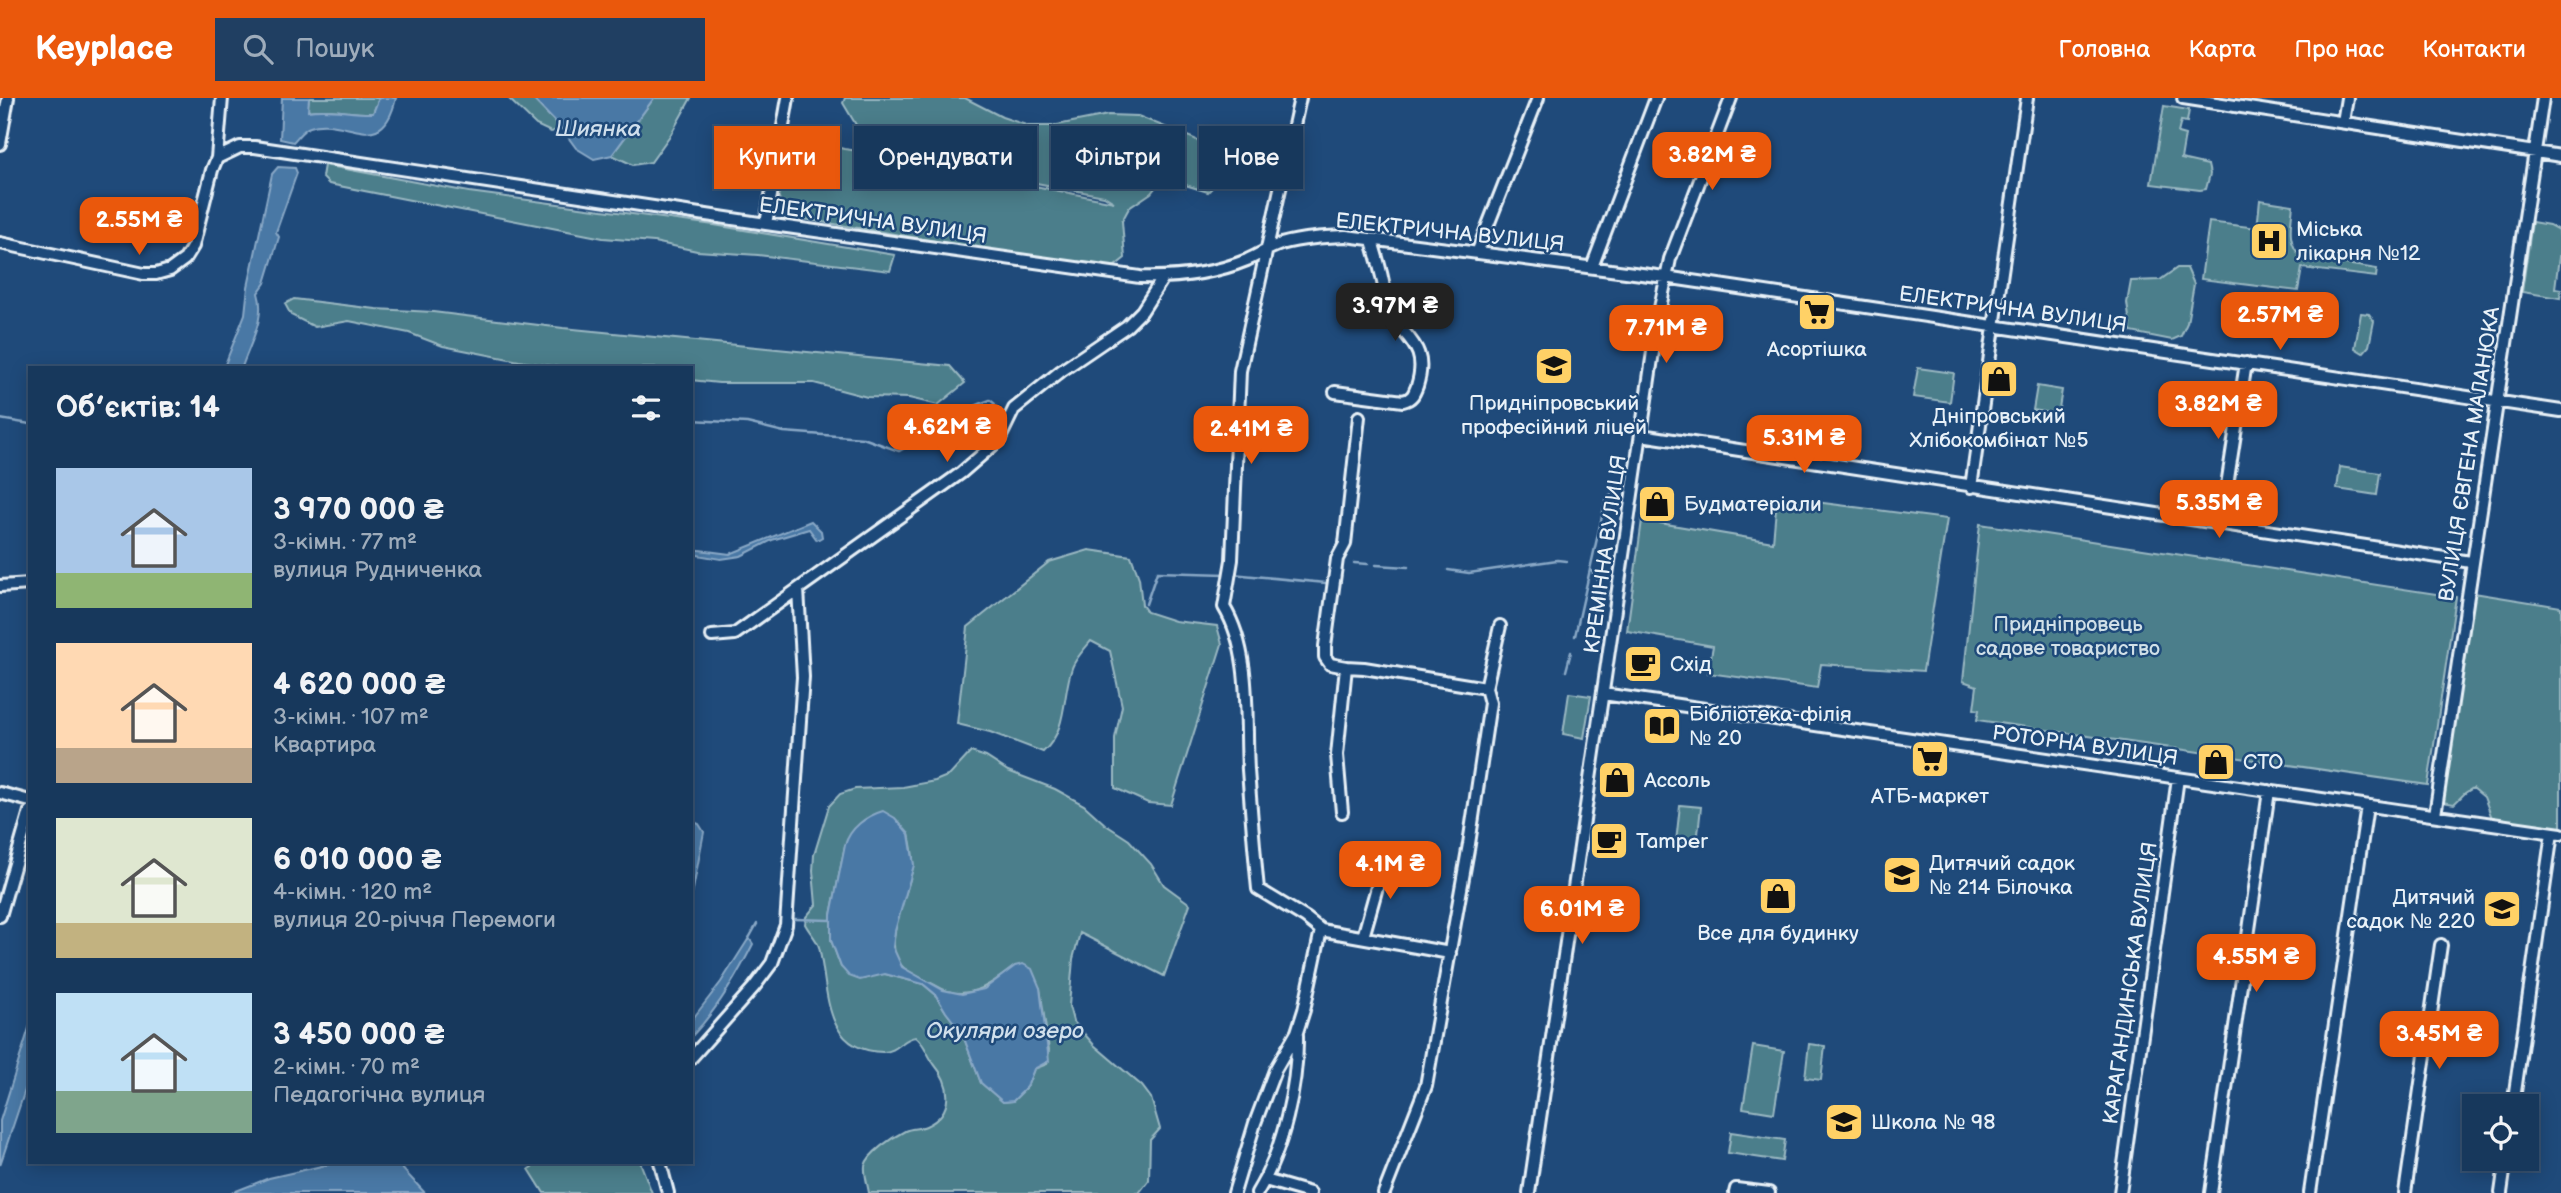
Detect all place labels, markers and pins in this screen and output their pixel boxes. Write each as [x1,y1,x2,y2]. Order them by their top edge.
pin: 3.82M ₴ [1647,132,1777,192]
pin: 2.55M ₴ [74,198,204,257]
place label: Міська лікарня №12 [2296,217,2421,266]
hospital icon: Міська лікарня №12 [2248,220,2290,262]
pin: 3.97M ₴ [1330,284,1460,343]
supermarket icon: Асортішка [1796,291,1838,333]
pin: 2.57M ₴ [2215,292,2345,352]
pin: 7.71M ₴ [1601,306,1731,365]
place label: Асортішка [1766,337,1867,362]
school or university icon: Придніпровський професійний ліцей [1533,345,1575,387]
shop icon: Дніпровський Хлібокомбінат №5 [1978,358,2020,400]
pin: 3.82M ₴ [2153,382,2283,441]
place label: Придніпровський професійний ліцей [1461,391,1647,440]
pin: 4.62M ₴ [882,404,1012,464]
place label: Дніпровський Хлібокомбінат №5 [1910,404,2088,453]
pin: 2.41M ₴ [1186,406,1316,466]
pin: 5.31M ₴ [1739,416,1869,475]
pin: 5.35M ₴ [2154,480,2284,540]
shop icon: Будматеріали [1636,483,1678,525]
place label: Будматеріали [1684,492,1822,517]
cafe icon: Схід [1622,643,1664,685]
place label: Схід [1670,652,1712,677]
place label: Бібліотека-філія № 20 [1689,702,1852,751]
library icon: Бібліотека-філія № 20 [1641,705,1683,747]
supermarket icon: АТБ-маркет [1909,738,1951,780]
shop icon: СТО [2195,741,2237,783]
place label: СТО [2243,750,2283,775]
shop icon: Ассоль [1596,759,1638,801]
place label: Ассоль [1643,768,1711,793]
place label: АТБ-маркет [1870,784,1989,809]
cafe icon: Tamper [1588,820,1630,862]
place label: Tamper [1636,829,1708,854]
pin: 4.1M ₴ [1333,842,1447,901]
place label: Дитячий садок № 214 Білочка [1929,851,2075,900]
school or university icon: Дитячий садок № 214 Білочка [1881,854,1923,896]
shop icon: Все для будинку [1757,875,1799,917]
place label: Дитячий садок № 220 [2346,885,2475,934]
pin: 6.01M ₴ [1517,886,1647,946]
school or university icon: Дитячий садок № 220 [2481,888,2523,930]
place label: Все для будинку [1697,921,1859,946]
pin: 4.55M ₴ [2191,934,2321,994]
pin: 3.45M ₴ [2374,1012,2504,1071]
school or university icon: Школа № 98 [1823,1101,1865,1143]
place label: Школа № 98 [1871,1110,1995,1135]

